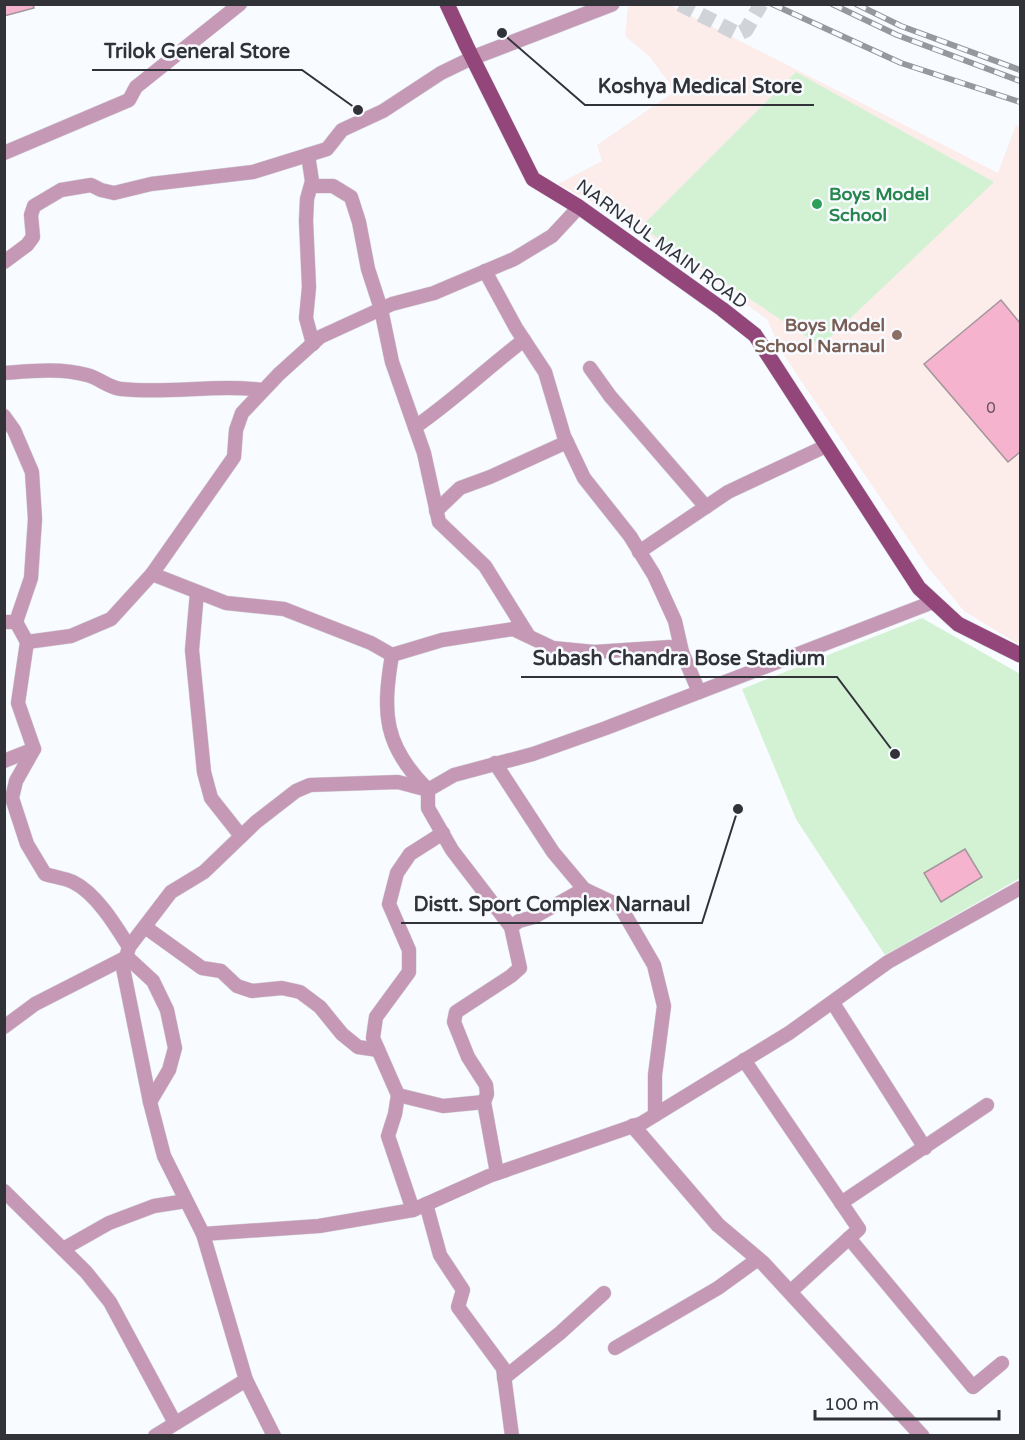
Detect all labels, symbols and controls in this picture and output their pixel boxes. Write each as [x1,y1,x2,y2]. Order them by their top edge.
callout: Trilok General Store [92,32,302,70]
text: Trilok General Store [103,40,290,64]
callout: Koshya Medical Store [585,67,814,105]
text: Koshya Medical Store [598,75,802,99]
street label: NARNAUL MAIN ROAD [572,175,752,313]
place label: Boys Model School [829,183,929,226]
marker: Boys Model School [810,197,824,211]
place label: Boys Model School Narnaul [754,314,885,357]
marker: Boys Model School Narnaul [890,328,904,342]
house number: 0 [986,399,996,417]
callout: Subash Chandra Bose Stadium [521,639,837,677]
text: Subash Chandra Bose Stadium [533,647,825,671]
callout: Distt. Sport Complex Narnaul [401,885,702,923]
text: Distt. Sport Complex Narnaul [414,893,690,917]
scale bar [815,1383,1000,1421]
text: 100 m [824,1393,879,1415]

